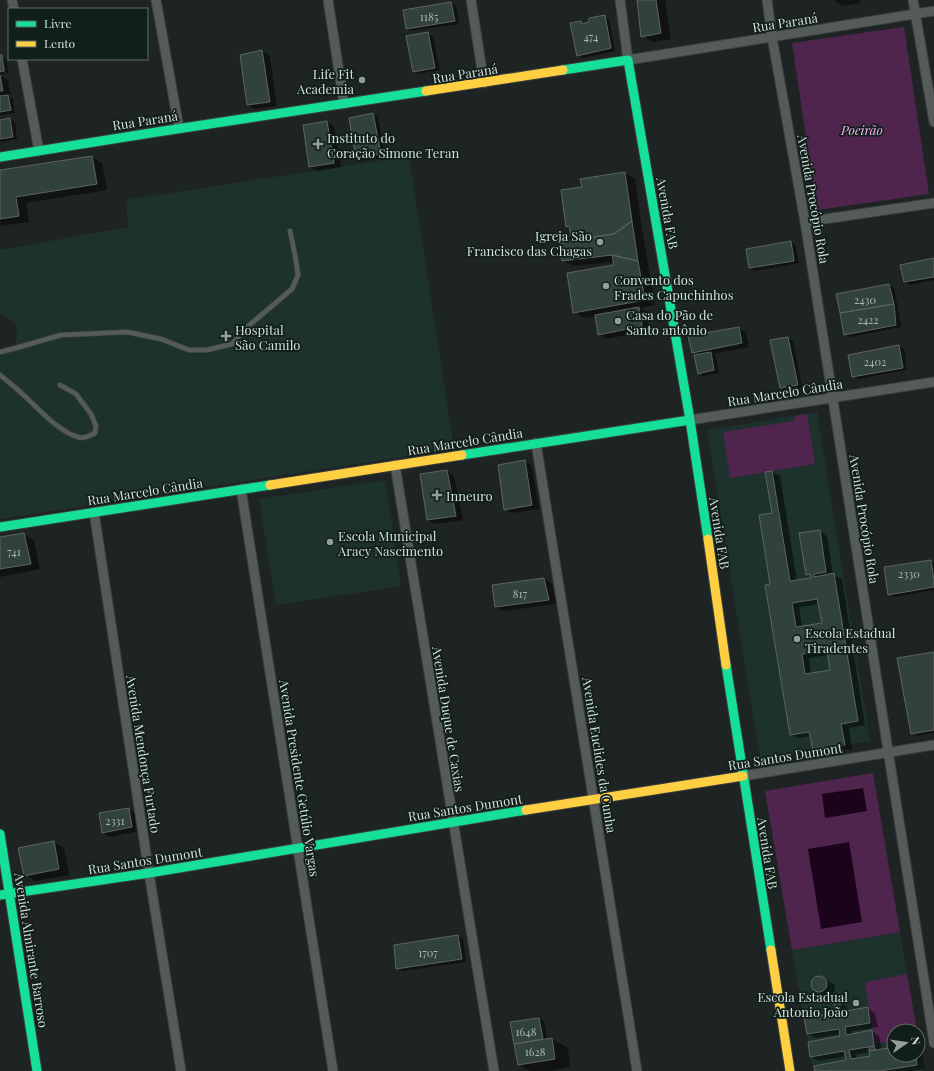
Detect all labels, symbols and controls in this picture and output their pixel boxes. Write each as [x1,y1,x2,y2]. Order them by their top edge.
legend [8,8,148,60]
street label: Rua Paraná [751,8,819,36]
house number: 1185 [420,9,439,24]
text: Livre [44,15,72,31]
house number: 474 [584,29,599,44]
text: Lento [44,35,76,51]
street label: Rua Paraná [431,59,499,87]
place label: Life Fit Academia [296,65,355,97]
marker: Life Fit Academia [357,75,367,85]
street label: Rua Paraná [111,106,179,134]
park label: Poeirão [840,121,883,138]
place label: Instituto do Coração Simone Teran [327,129,460,161]
street label: Avenida Procópio Rola [794,132,834,265]
marker: Instituto do Coração Simone Teran [312,138,324,150]
street label: Avenida FAB [653,175,683,250]
place label: Igreja São Francisco das Chagas [467,227,592,259]
marker: Igreja São Francisco das Chagas [595,237,605,247]
place label: Convento dos Frades Capuchinhos [614,271,734,303]
marker: Convento dos Frades Capuchinhos [601,281,611,291]
house number: 2430 [854,292,876,307]
place label: Casa do Pão de Santo antônio [626,306,714,338]
house number: 2422 [857,312,879,327]
marker: Casa do Pão de Santo antônio [613,316,623,326]
place label: Hospital São Camilo [235,321,300,353]
marker: Hospital São Camilo [220,330,232,342]
house number: 2402 [864,354,886,369]
street label: Rua Marcelo Cândia [726,374,844,410]
street label: Rua Marcelo Cândia [406,423,524,459]
street label: Avenida Procópio Rola [846,452,884,585]
street label: Rua Marcelo Cândia [86,473,204,509]
place label: Inneuro [446,487,493,504]
marker: Inneuro [431,489,443,501]
street label: Avenida FAB [706,495,734,570]
place label: Escola Municipal Aracy Nascimento [337,527,443,559]
marker: Escola Municipal Aracy Nascimento [325,537,335,547]
house number: 741 [7,544,21,559]
house number: 2330 [898,566,920,581]
house number: 817 [513,586,528,601]
place label: Escola Estadual Tiradentes [805,624,896,656]
marker: Escola Estadual Tiradentes [792,634,802,644]
street label: Avenida Duque de Caxias [429,644,469,793]
street label: Avenida Mendonça Furtado [123,673,165,834]
street label: Avenida Euclides da Cunha [579,675,621,835]
street label: Avenida Presidente Getúlio Vargas [276,677,324,878]
street label: Rua Santos Dumont [727,739,844,773]
street label: Rua Santos Dumont [407,790,524,824]
house number: 2331 [105,813,125,828]
street label: Avenida FAB [754,815,782,890]
street label: Rua Santos Dumont [87,843,204,877]
street label: Avenida Almirante Barroso [11,870,53,1029]
house number: 1707 [418,945,438,960]
place label: Escola Estadual Antonio João [758,988,848,1020]
marker: Escola Estadual Antonio João [851,998,861,1008]
north arrow [886,1023,926,1063]
house number: 1648 [516,1024,537,1039]
text: N [908,1035,924,1046]
house number: 1628 [525,1044,546,1059]

